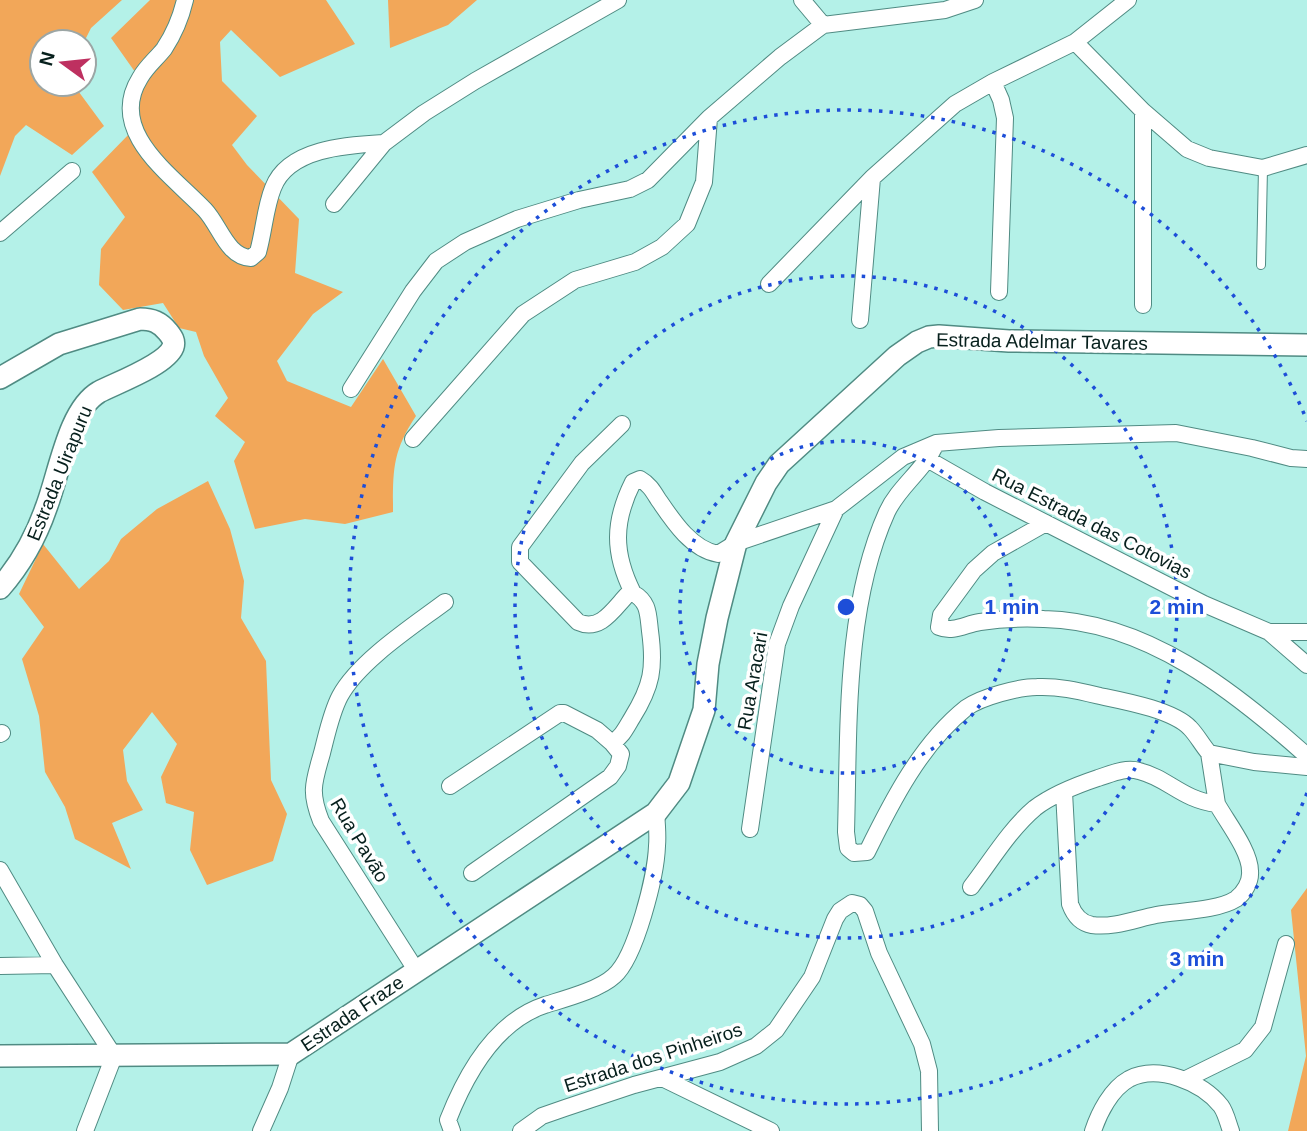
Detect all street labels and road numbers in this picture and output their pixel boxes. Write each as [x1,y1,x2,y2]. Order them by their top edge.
street label: Estrada Adelmar Tavares [936,329,1148,354]
street label: Estrada Uirapuru [23,403,96,544]
street label: Rua Estrada das Cotovias [989,464,1195,583]
street label: Rua Aracari [734,630,771,732]
street label: Rua Pavão [326,795,393,886]
street label: Estrada Fraze [297,971,408,1055]
street label: Estrada dos Pinheiros [562,1019,745,1096]

